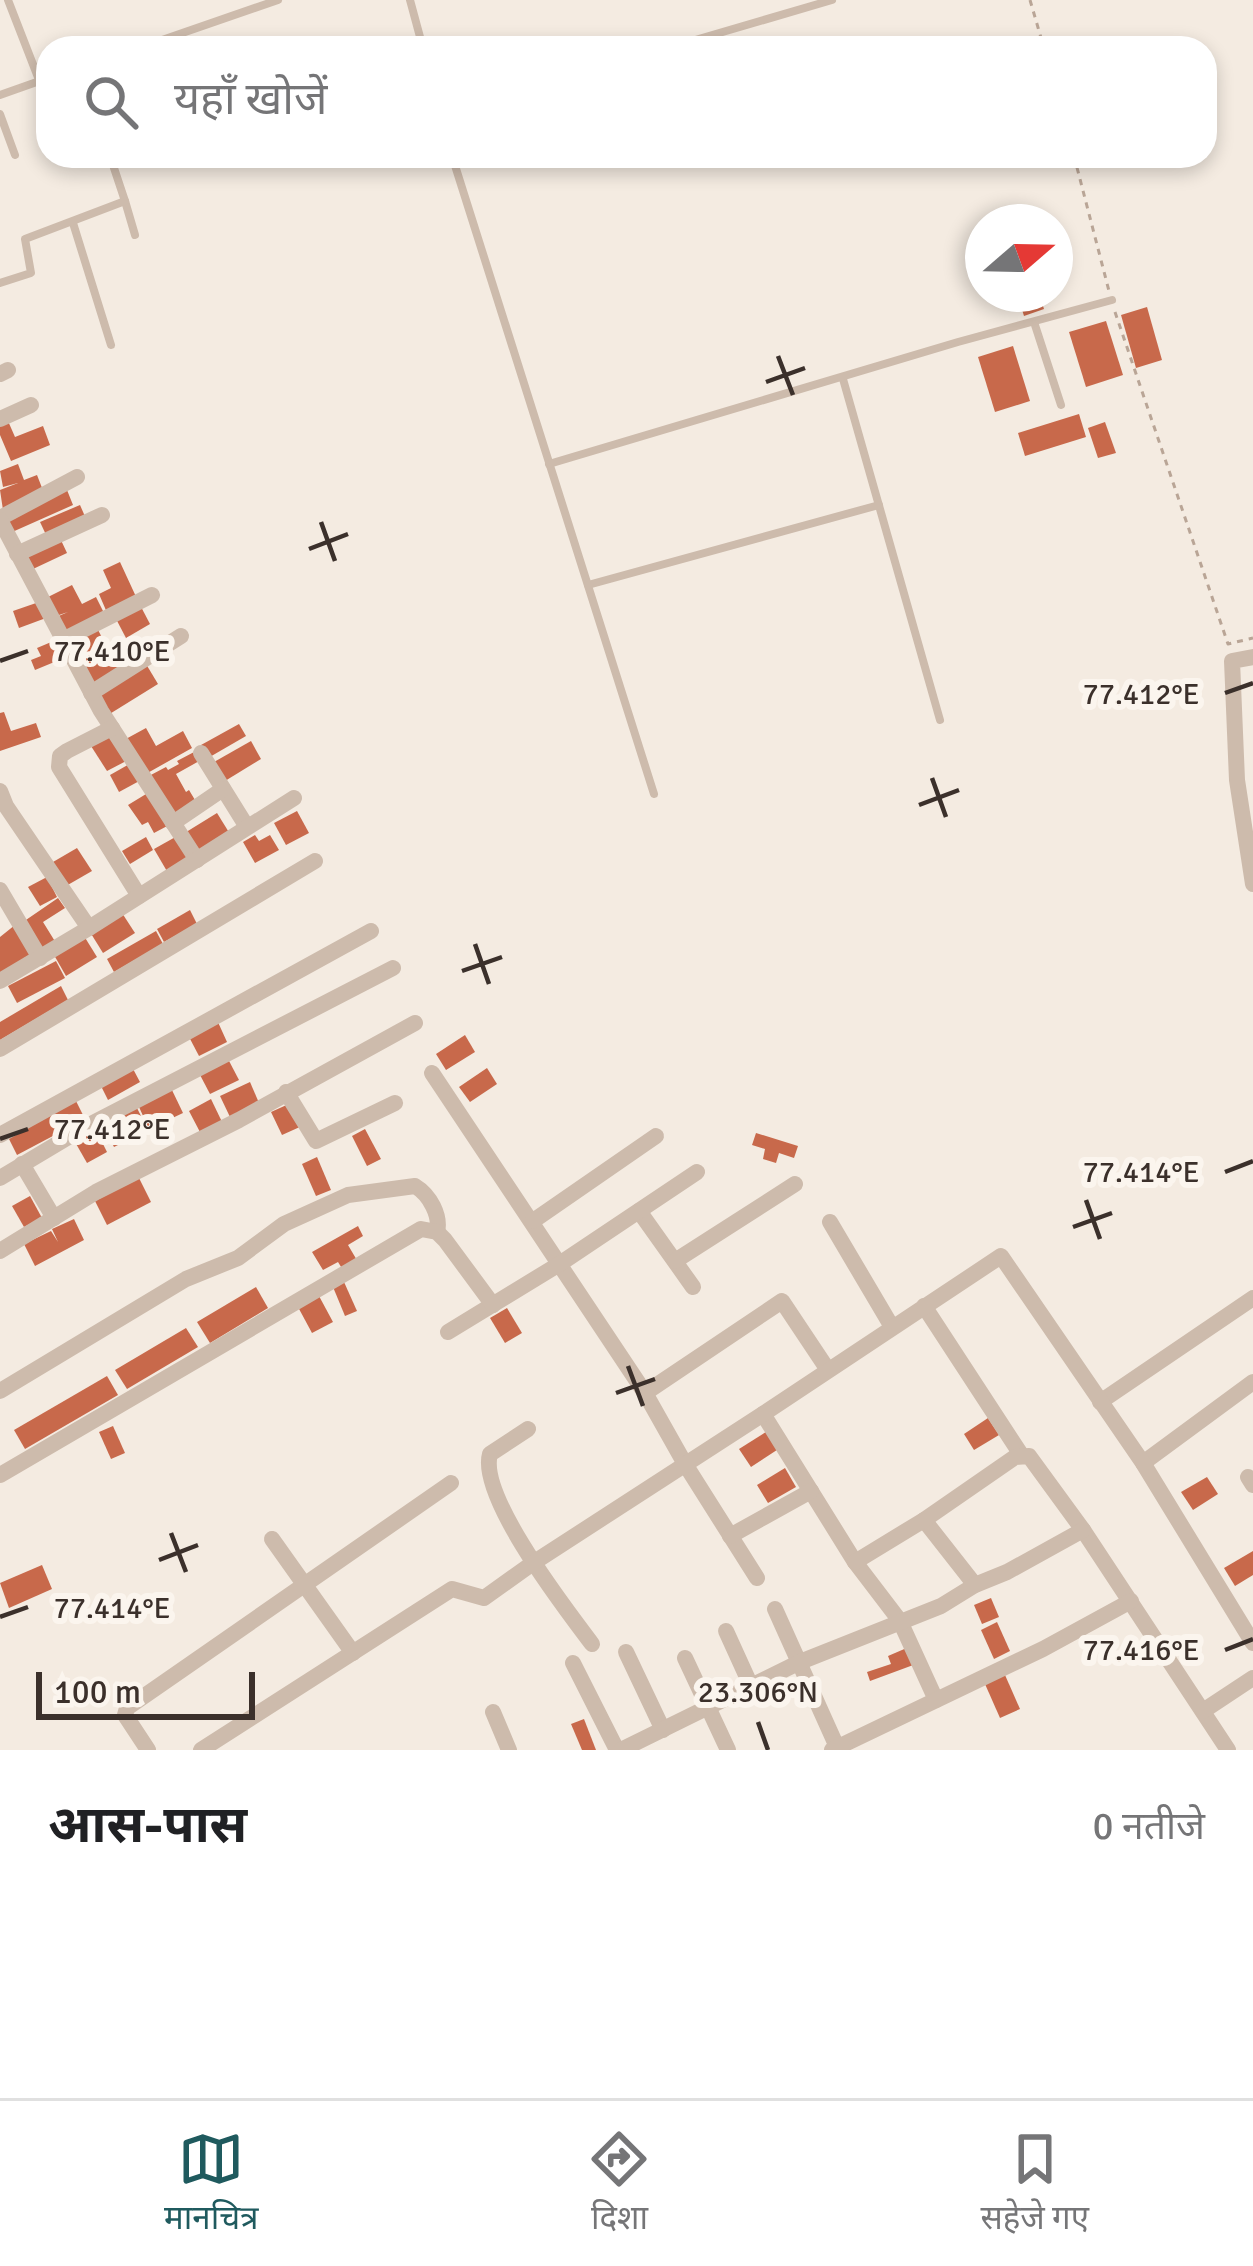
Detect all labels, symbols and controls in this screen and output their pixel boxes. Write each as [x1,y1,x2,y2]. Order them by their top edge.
search box [36,36,1217,168]
icon: search [78,69,144,135]
text: यहाँ खोजें [174,72,327,127]
north arrow [965,204,1073,312]
text: 77.410°E [54,633,171,670]
text: 77.412°E [1083,676,1200,713]
text: 77.412°E [54,1111,171,1148]
text: 77.414°E [1083,1154,1200,1191]
text: 77.414°E [54,1590,171,1627]
text: 77.416°E [1083,1632,1200,1669]
scale bar [36,1666,255,1719]
text: 100 m [54,1672,141,1713]
text: 23.306°N [698,1674,818,1711]
text: आस-पास [48,1794,247,1857]
text: 0 नतीजे [1092,1802,1205,1850]
tab: मानचित्र [164,2126,258,2242]
tab: दिशा [586,2126,652,2242]
tab: सहेजे गए [981,2126,1089,2242]

